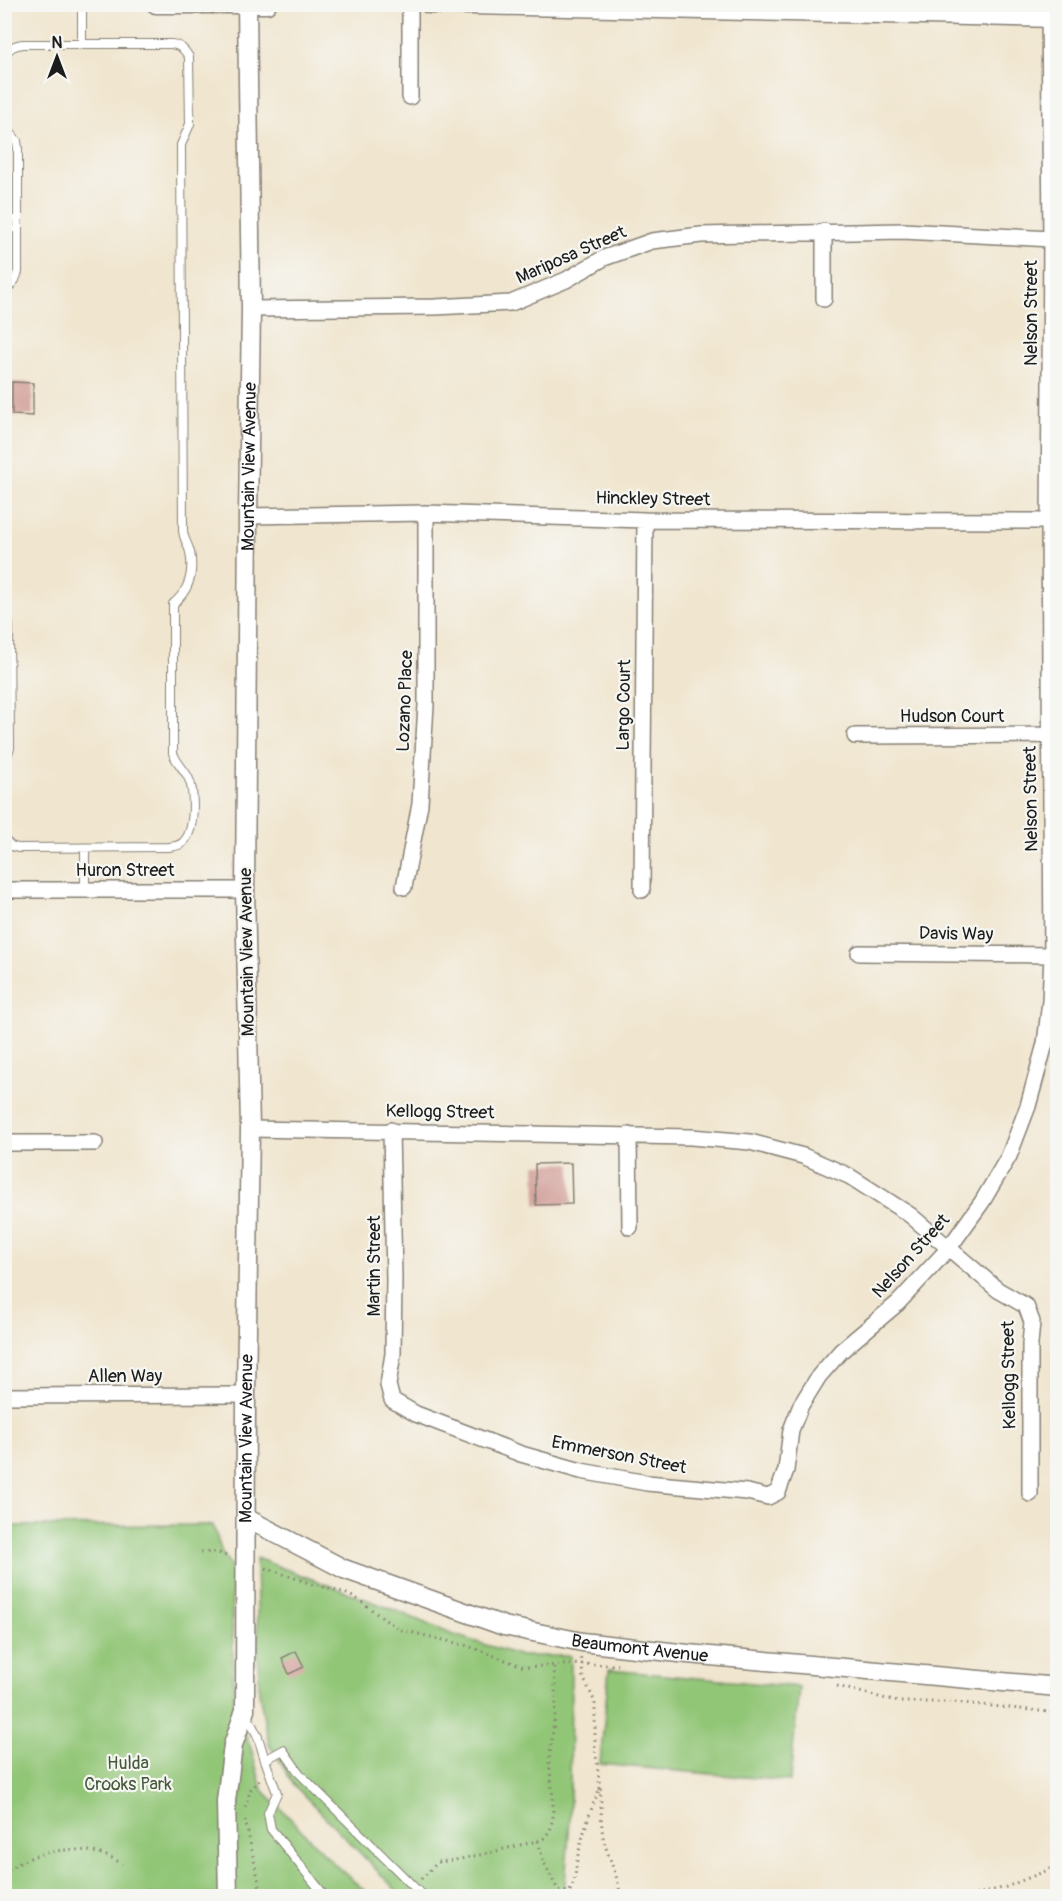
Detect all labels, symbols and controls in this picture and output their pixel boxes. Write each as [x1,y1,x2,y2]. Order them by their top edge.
north arrow [27,27,87,87]
text: N [52,33,63,53]
street label: Mariposa Street [512,220,630,290]
street label: Nelson Street [1020,259,1043,366]
street label: Mountain View Avenue [236,382,261,551]
street label: Hinckley Street [595,486,711,512]
street label: Lozano Place [392,650,418,752]
street label: Largo Court [612,659,636,751]
street label: Hudson Court [900,705,1005,728]
street label: Nelson Street [1019,745,1043,852]
street label: Huron Street [76,859,175,882]
street label: Mountain View Avenue [234,867,260,1037]
street label: Davis Way [919,922,994,946]
street label: Kellogg Street [385,1100,495,1124]
street label: Nelson Street [867,1208,955,1303]
street label: Martin Street [363,1215,386,1316]
street label: Kellogg Street [997,1320,1021,1430]
street label: Mountain View Avenue [234,1354,258,1523]
street label: Allen Way [88,1365,162,1388]
street label: Emmerson Street [550,1431,689,1480]
street label: Beaumont Avenue [569,1629,709,1667]
park label: Hulda Crooks Park [84,1752,172,1796]

